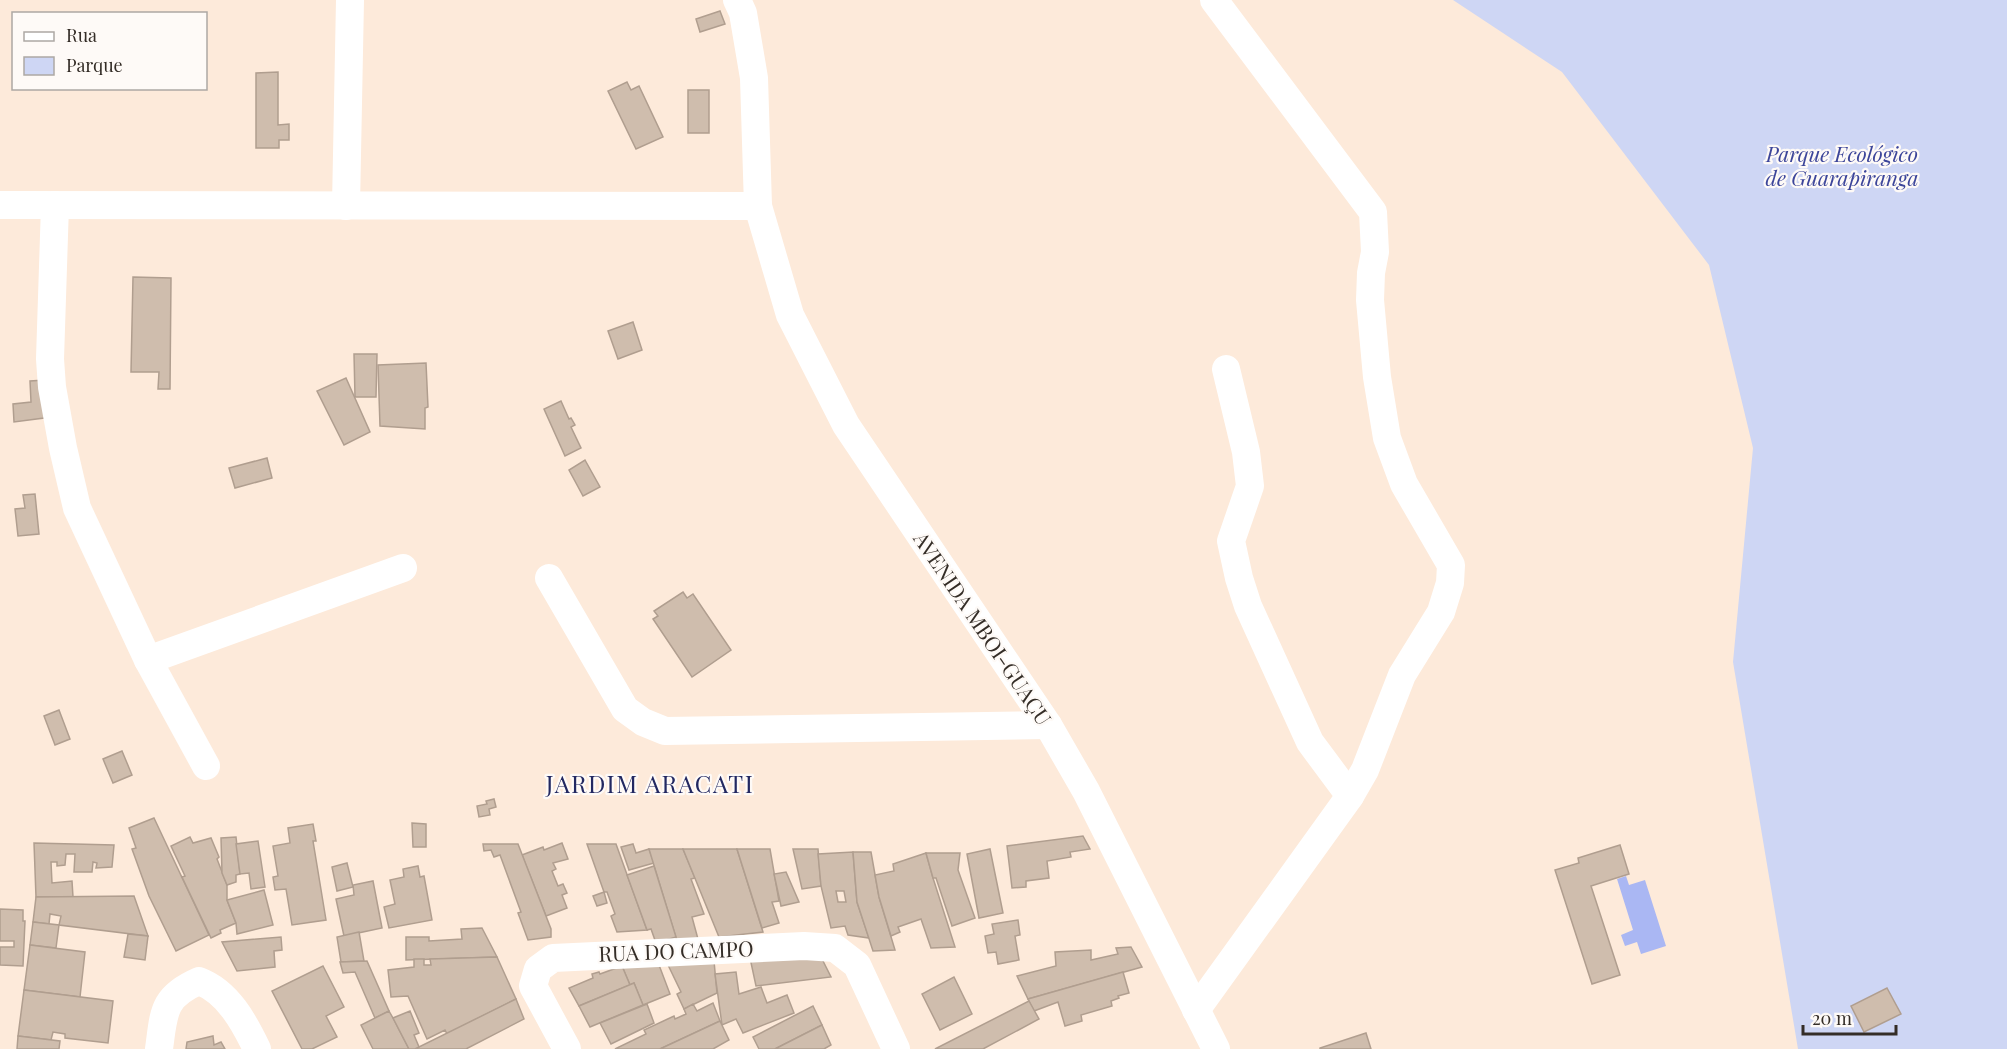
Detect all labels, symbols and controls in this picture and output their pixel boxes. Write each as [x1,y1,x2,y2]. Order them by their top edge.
legend [12,12,207,90]
text: Rua [66,23,97,47]
text: Parque [66,53,123,77]
park label: Parque Ecológico de Guarapiranga [1765,139,1918,191]
street label: AVENIDA MBOI-GUAÇU [908,525,1059,730]
district label: JARDIM ARACATI [545,767,754,799]
street label: RUA DO CAMPO [598,933,754,967]
scale bar [1803,998,1896,1036]
text: 20 m [1812,1006,1852,1030]

